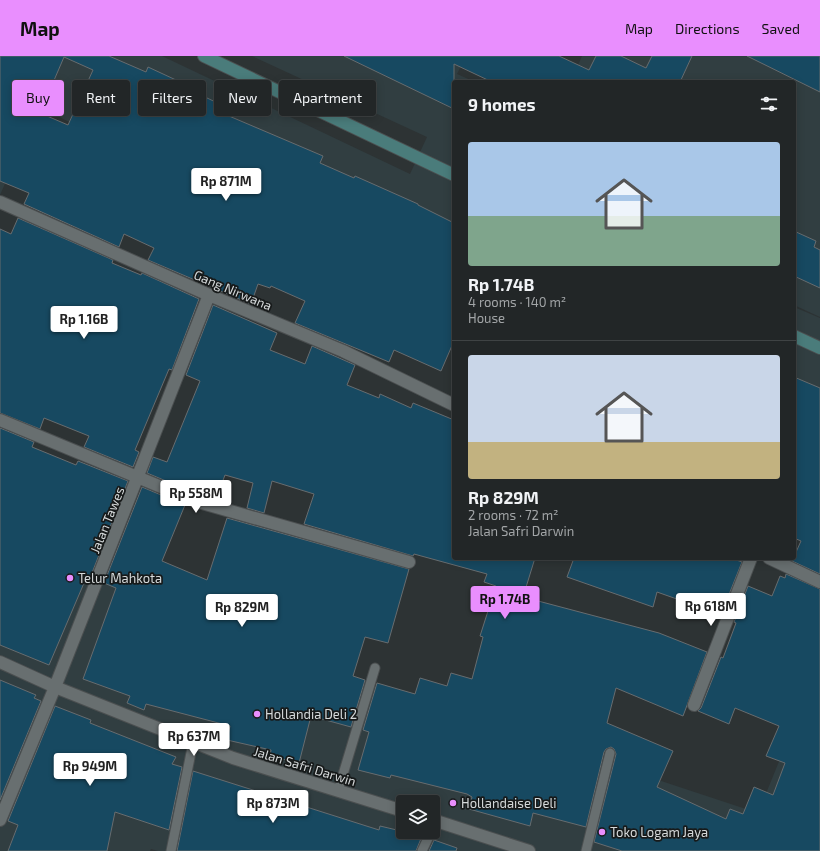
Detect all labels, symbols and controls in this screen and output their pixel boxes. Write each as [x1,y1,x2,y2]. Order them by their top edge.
text: Map [20,17,60,40]
text: Map [625,20,653,37]
text: Directions [675,20,740,37]
text: Saved [762,20,800,37]
chip: Buy [12,80,64,116]
chip: Rent [72,80,130,116]
chip: Filters [138,80,206,116]
chip: New [214,80,271,116]
chip: Apartment [279,80,376,116]
icon: filters [758,93,780,115]
text: 9 homes [468,94,536,114]
pin: Rp 871M [189,168,263,202]
icon: home [588,168,660,240]
text: Rp 871M [200,173,252,189]
street label: Gang Nirwana [192,266,274,314]
text: Rp 1.74B [468,274,535,294]
text: 4 rooms · 140 m² [468,294,566,310]
pin: Rp 1.16B [43,306,125,340]
text: House [468,310,505,326]
text: Rp 1.16B [60,311,108,327]
icon: home [588,381,660,453]
pin: Rp 558M [159,480,233,514]
street label: Jalan Tawes [86,484,128,556]
text: Rp 558M [169,485,223,501]
text: Rp 829M [468,487,539,507]
text: 2 rooms · 72 m² [468,507,559,523]
text: Jalan Safri Darwin [468,523,574,539]
place label: Telur Mahkota [78,570,162,586]
marker: Telur Mahkota [65,573,75,583]
pin: Rp 1.74B [464,586,546,620]
text: Rp 1.74B [480,591,530,607]
pin: Rp 618M [674,593,748,627]
pin: Rp 829M [205,594,279,628]
text: Rp 618M [685,598,737,614]
text: Rp 829M [215,599,269,615]
place label: Hollandia Deli 2 [265,706,357,722]
marker: Hollandia Deli 2 [252,709,262,719]
pin: Rp 637M [157,723,231,757]
text: Rp 637M [168,728,220,744]
street label: Jalan Safri Darwin [252,743,358,789]
pin: Rp 949M [53,753,127,787]
text: Rp 949M [63,758,117,774]
pin: Rp 873M [236,790,310,824]
text: Rp 873M [246,795,300,811]
map controls [396,795,440,839]
button: layers [396,795,440,839]
place label: Hollandaise Deli [461,795,556,811]
marker: Hollandaise Deli [448,798,458,808]
place label: Toko Logam Jaya [610,824,708,840]
marker: Toko Logam Jaya [597,827,607,837]

